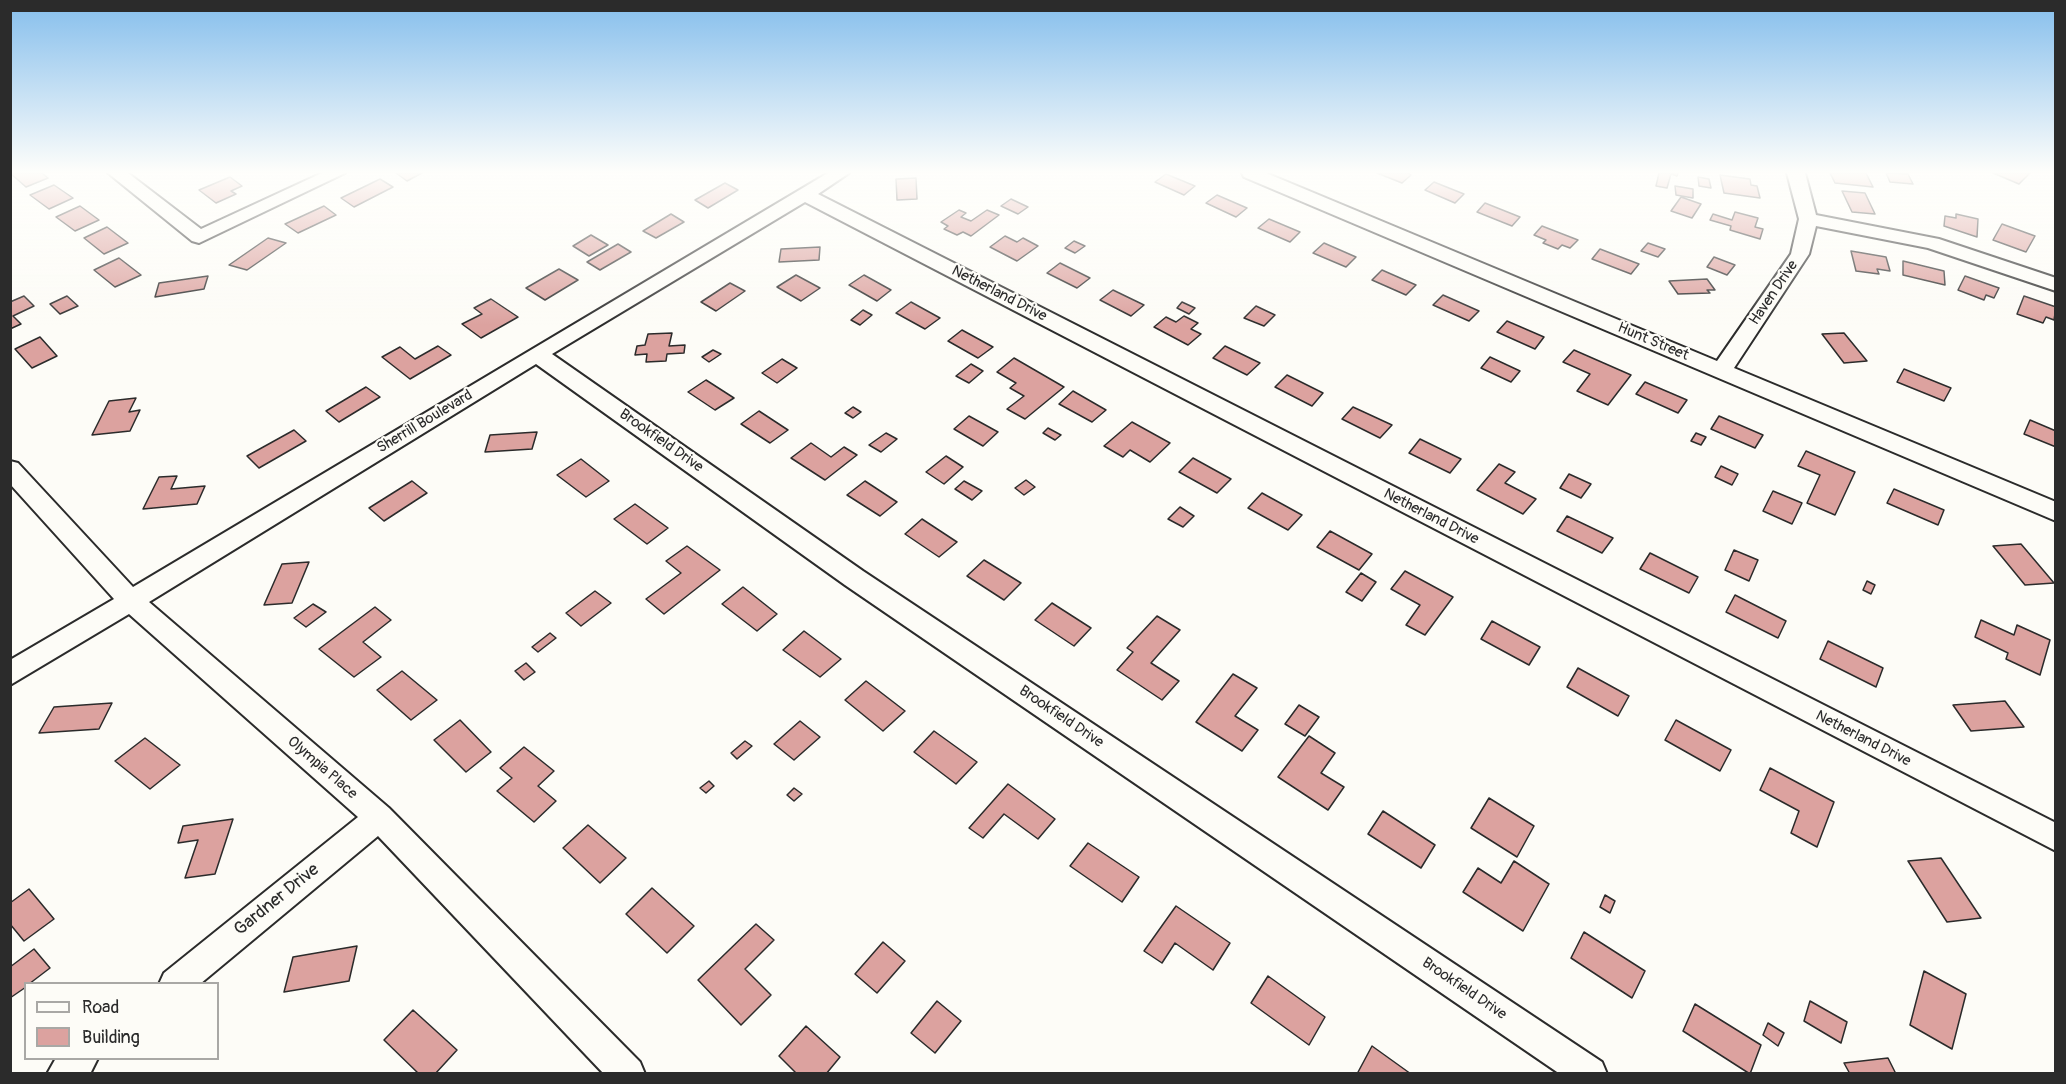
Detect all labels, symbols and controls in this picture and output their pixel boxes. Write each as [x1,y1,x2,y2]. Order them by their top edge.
street label: Haven Drive [1746,257,1802,329]
street label: Netherland Drive [948,262,1050,326]
street label: Hunt Street [1615,319,1691,365]
street label: Sherrill Boulevard [374,386,476,458]
street label: Brookfield Drive [616,405,706,477]
street label: Netherland Drive [1380,485,1482,549]
street label: Brookfield Drive [1015,682,1107,752]
street label: Netherland Drive [1812,707,1914,771]
street label: Olympia Place [283,733,361,803]
street label: Gardner Drive [230,859,324,941]
street label: Brookfield Drive [1418,954,1510,1024]
legend [24,982,219,1060]
text: Road [82,996,119,1019]
text: Building [82,1026,140,1049]

